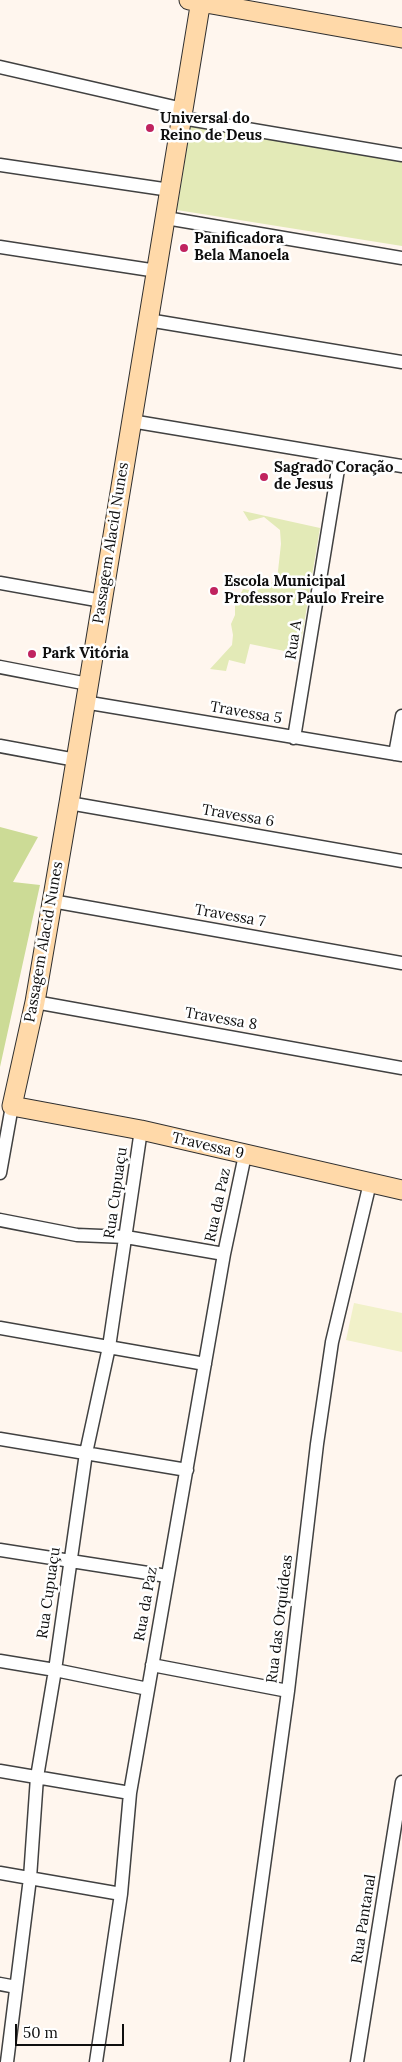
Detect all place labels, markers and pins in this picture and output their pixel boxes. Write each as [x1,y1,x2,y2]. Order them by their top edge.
place label: Universal do Reino de Deus [160,110,262,145]
marker: Universal do Reino de Deus [144,122,156,134]
place label: Panificadora Bela Manoela [194,230,289,265]
marker: Panificadora Bela Manoela [178,242,190,254]
place label: Sagrado Coração de Jesus [274,459,393,494]
marker: Sagrado Coração de Jesus [258,471,270,483]
place label: Escola Municipal Professor Paulo Freire [224,573,384,608]
marker: Escola Municipal Professor Paulo Freire [208,585,220,597]
place label: Park Vitória [42,645,129,663]
marker: Park Vitória [26,648,38,660]

